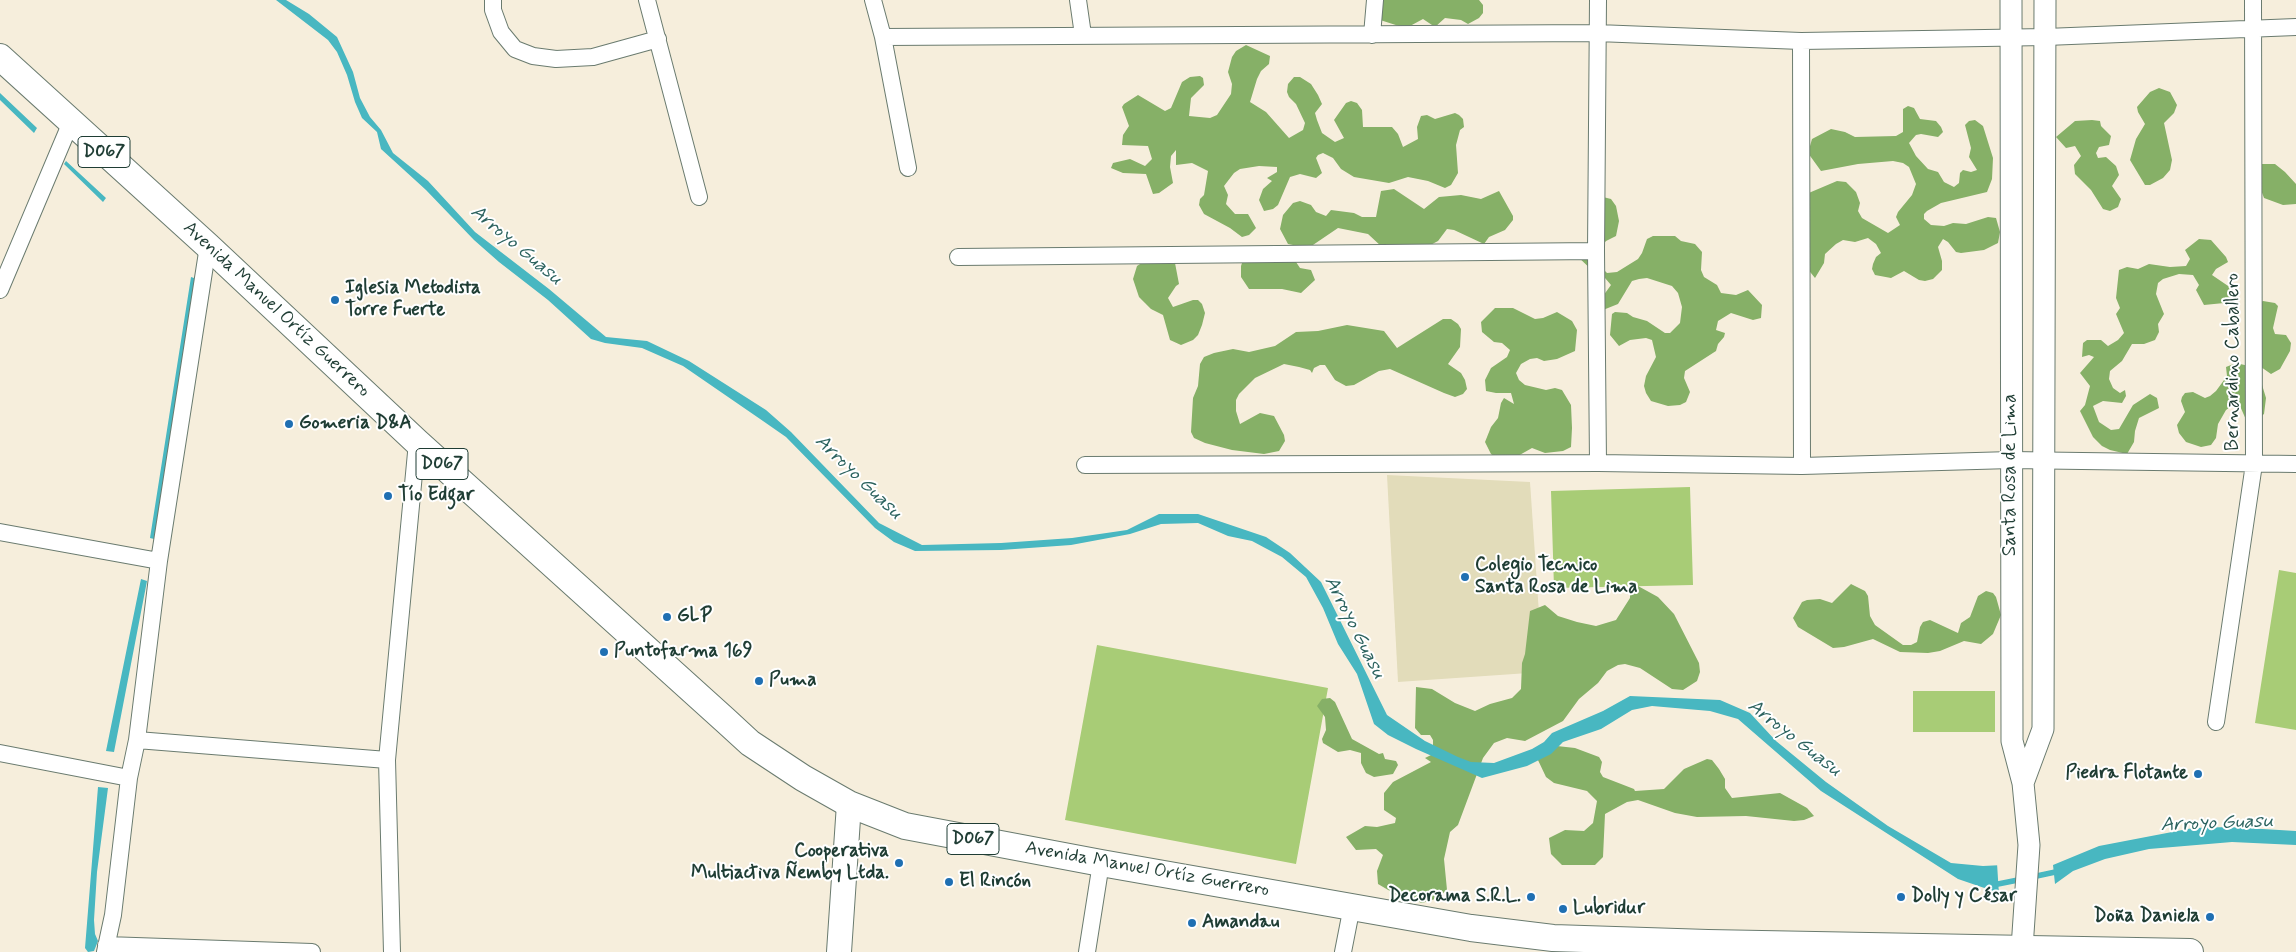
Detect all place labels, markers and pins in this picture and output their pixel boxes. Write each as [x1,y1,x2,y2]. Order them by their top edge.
place label: Iglesia Metodista Torre Fuerte [345,278,481,322]
marker: Iglesia Metodista Torre Fuerte [329,294,341,306]
place label: Gomeria D&A [299,413,412,435]
marker: Gomeria D&A [283,418,295,430]
place label: Tío Edgar [398,485,474,507]
marker: Tío Edgar [382,490,394,502]
place label: Colegio Tecnico Santa Rosa de Lima [1475,555,1638,599]
marker: Colegio Tecnico Santa Rosa de Lima [1459,571,1471,583]
place label: GLP [677,606,712,628]
marker: GLP [661,611,673,623]
place label: Puntofarma 169 [614,641,752,663]
marker: Puntofarma 169 [598,646,610,658]
place label: Puma [769,670,817,692]
marker: Puma [753,675,765,687]
place label: Piedra Flotante [2066,763,2188,785]
marker: Piedra Flotante [2192,768,2204,780]
place label: Cooperativa Multiactiva Ñemby Ltda. [691,841,889,885]
marker: Cooperativa Multiactiva Ñemby Ltda. [893,857,905,869]
place label: El Rincón [959,871,1031,893]
marker: El Rincón [943,876,955,888]
place label: Decorama S.R.L. [1388,886,1521,908]
place label: Dolly y César [1911,886,2017,908]
marker: Decorama S.R.L. [1525,891,1537,903]
marker: Dolly y César [1895,891,1907,903]
place label: Lubridur [1573,898,1645,920]
marker: Lubridur [1557,903,1569,915]
place label: Doña Daniela [2093,906,2200,928]
marker: Doña Daniela [2204,911,2216,923]
place label: Amandau [1202,912,1279,934]
marker: Amandau [1186,917,1198,929]

